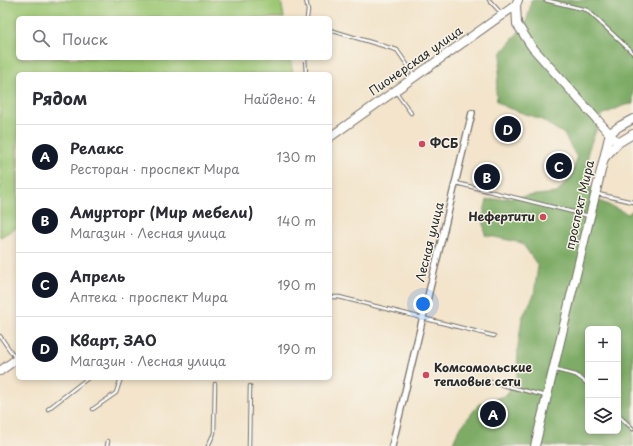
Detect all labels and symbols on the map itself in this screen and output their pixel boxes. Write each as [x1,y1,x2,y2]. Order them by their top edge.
street label: Пионерская улица [365,21,466,99]
pin: D [495,114,521,144]
place label: ФСБ [430,134,458,152]
marker: ФСБ [417,139,427,149]
pin: C [546,151,572,181]
street label: проспект Мира [560,158,598,251]
pin: B [474,162,500,192]
street label: Лесная улица [410,200,448,284]
place label: Нефертити [468,207,535,225]
marker: Нефертити [538,212,548,222]
your location [413,294,433,314]
place label: Комсомольские тепловые сети [434,358,532,390]
marker: Комсомольские тепловые сети [421,370,431,380]
pin: A [480,399,506,429]

